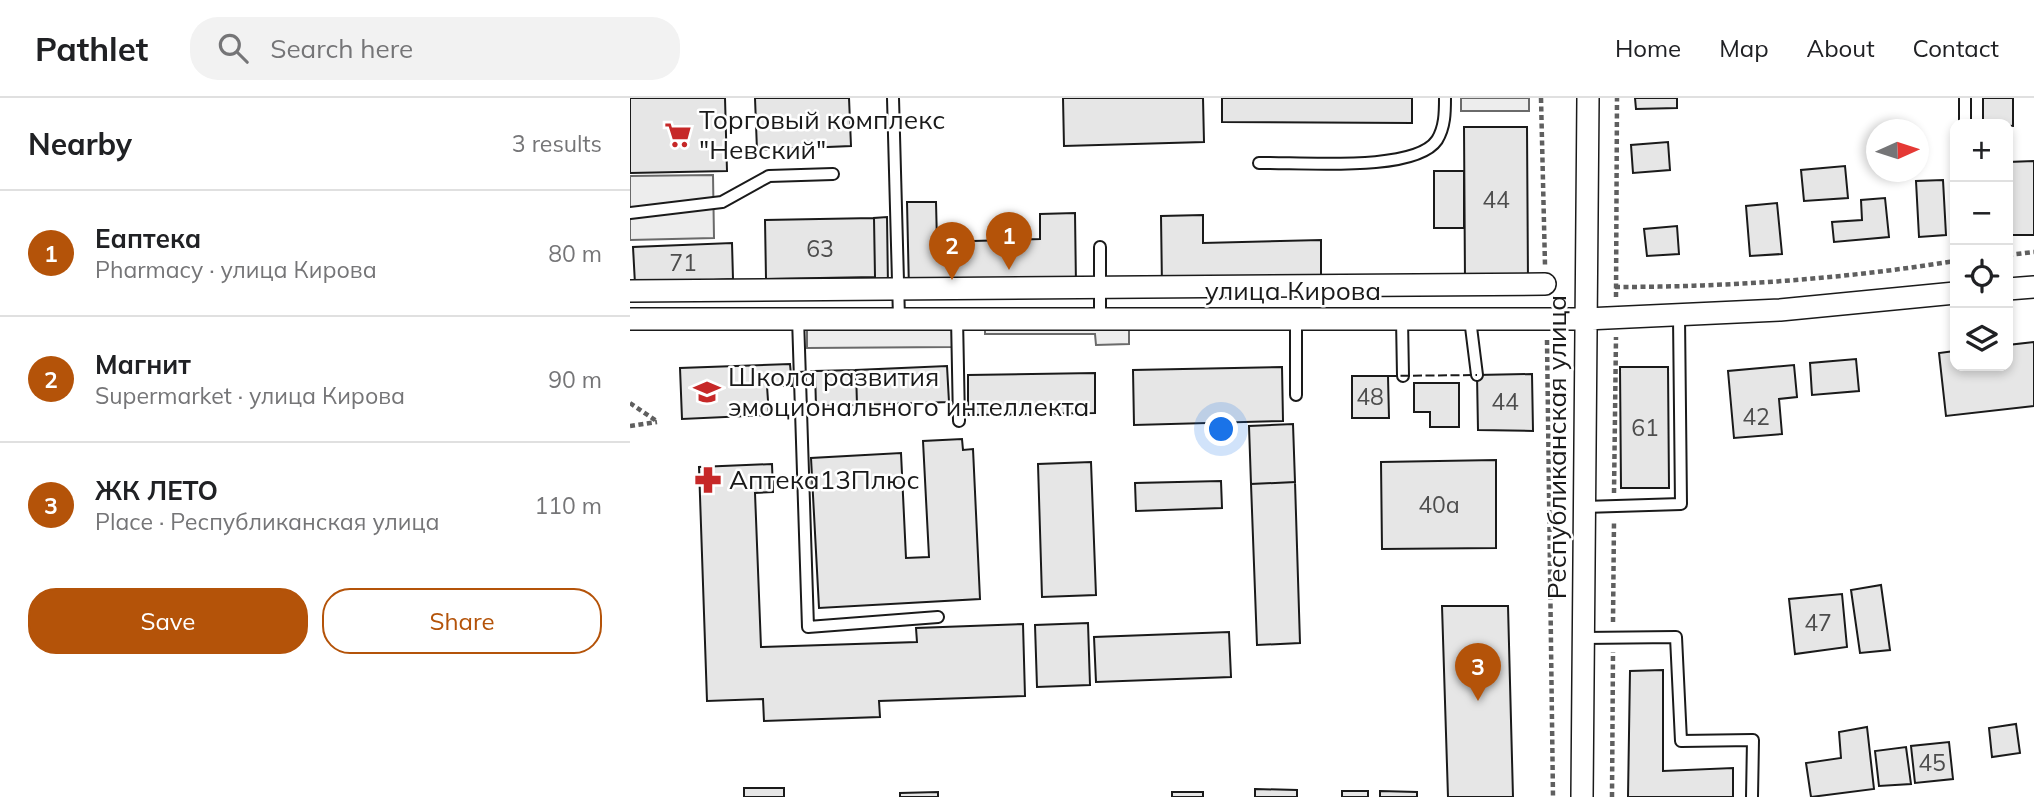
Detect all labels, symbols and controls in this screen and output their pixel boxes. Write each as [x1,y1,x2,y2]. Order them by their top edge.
search box [190,17,680,80]
text: Pathlet [35,28,148,69]
icon: search [214,29,252,67]
text: Search here [270,32,413,65]
text: Home [1615,33,1681,63]
text: Map [1719,33,1769,63]
text: About [1807,33,1875,63]
text: Contact [1913,33,1999,63]
place label: Торговый комплекс "Невский" [699,103,945,166]
north arrow [1866,119,1929,182]
map controls [1950,119,2013,371]
button: + [1950,119,2013,182]
supermarket icon: Торговый комплекс "Невский" [663,120,693,150]
text: Nearby [28,125,132,163]
text: 3 results [512,129,602,158]
button: − [1950,182,2013,245]
house number: 44 [1482,185,1510,214]
pin: 1 [986,212,1032,270]
text: Еаптека [95,222,201,255]
pin: 2 [929,222,975,280]
house number: 63 [806,234,834,263]
text: 1 [44,239,58,268]
text: 80 m [548,239,602,268]
button: locate [1950,245,2013,308]
house number: 71 [669,248,697,277]
text: Pharmacy · улица Кирова [95,255,377,284]
street label: улица Кирова [1205,274,1381,307]
street label: Республиканская улица [1540,295,1573,599]
button: layers [1950,308,2013,371]
text: Магнит [95,348,191,381]
place label: Школа развития эмоционального интеллекта [728,360,1089,423]
text: 2 [44,365,58,394]
text: 90 m [548,365,602,394]
school or university icon: Школа развития эмоционального интеллекта [692,377,722,407]
text: Supermarket · улица Кирова [95,381,405,410]
house number: 48 [1356,382,1384,411]
house number: 44 [1491,387,1519,416]
house number: 42 [1742,402,1770,431]
your location [1204,412,1238,446]
house number: 61 [1631,413,1659,442]
place label: Аптека13Плюс [729,463,920,496]
pharmacy icon: Аптека13Плюс [693,465,723,495]
text: ЖК ЛЕТО [95,474,218,507]
house number: 40а [1418,490,1460,519]
text: 3 [44,491,58,520]
text: 110 m [534,491,602,520]
text: Place · Республиканская улица [95,507,440,536]
button: Save [28,588,308,654]
button: Share [322,588,602,654]
house number: 47 [1804,608,1832,637]
pin: 3 [1455,643,1501,701]
house number: 45 [1918,748,1946,777]

